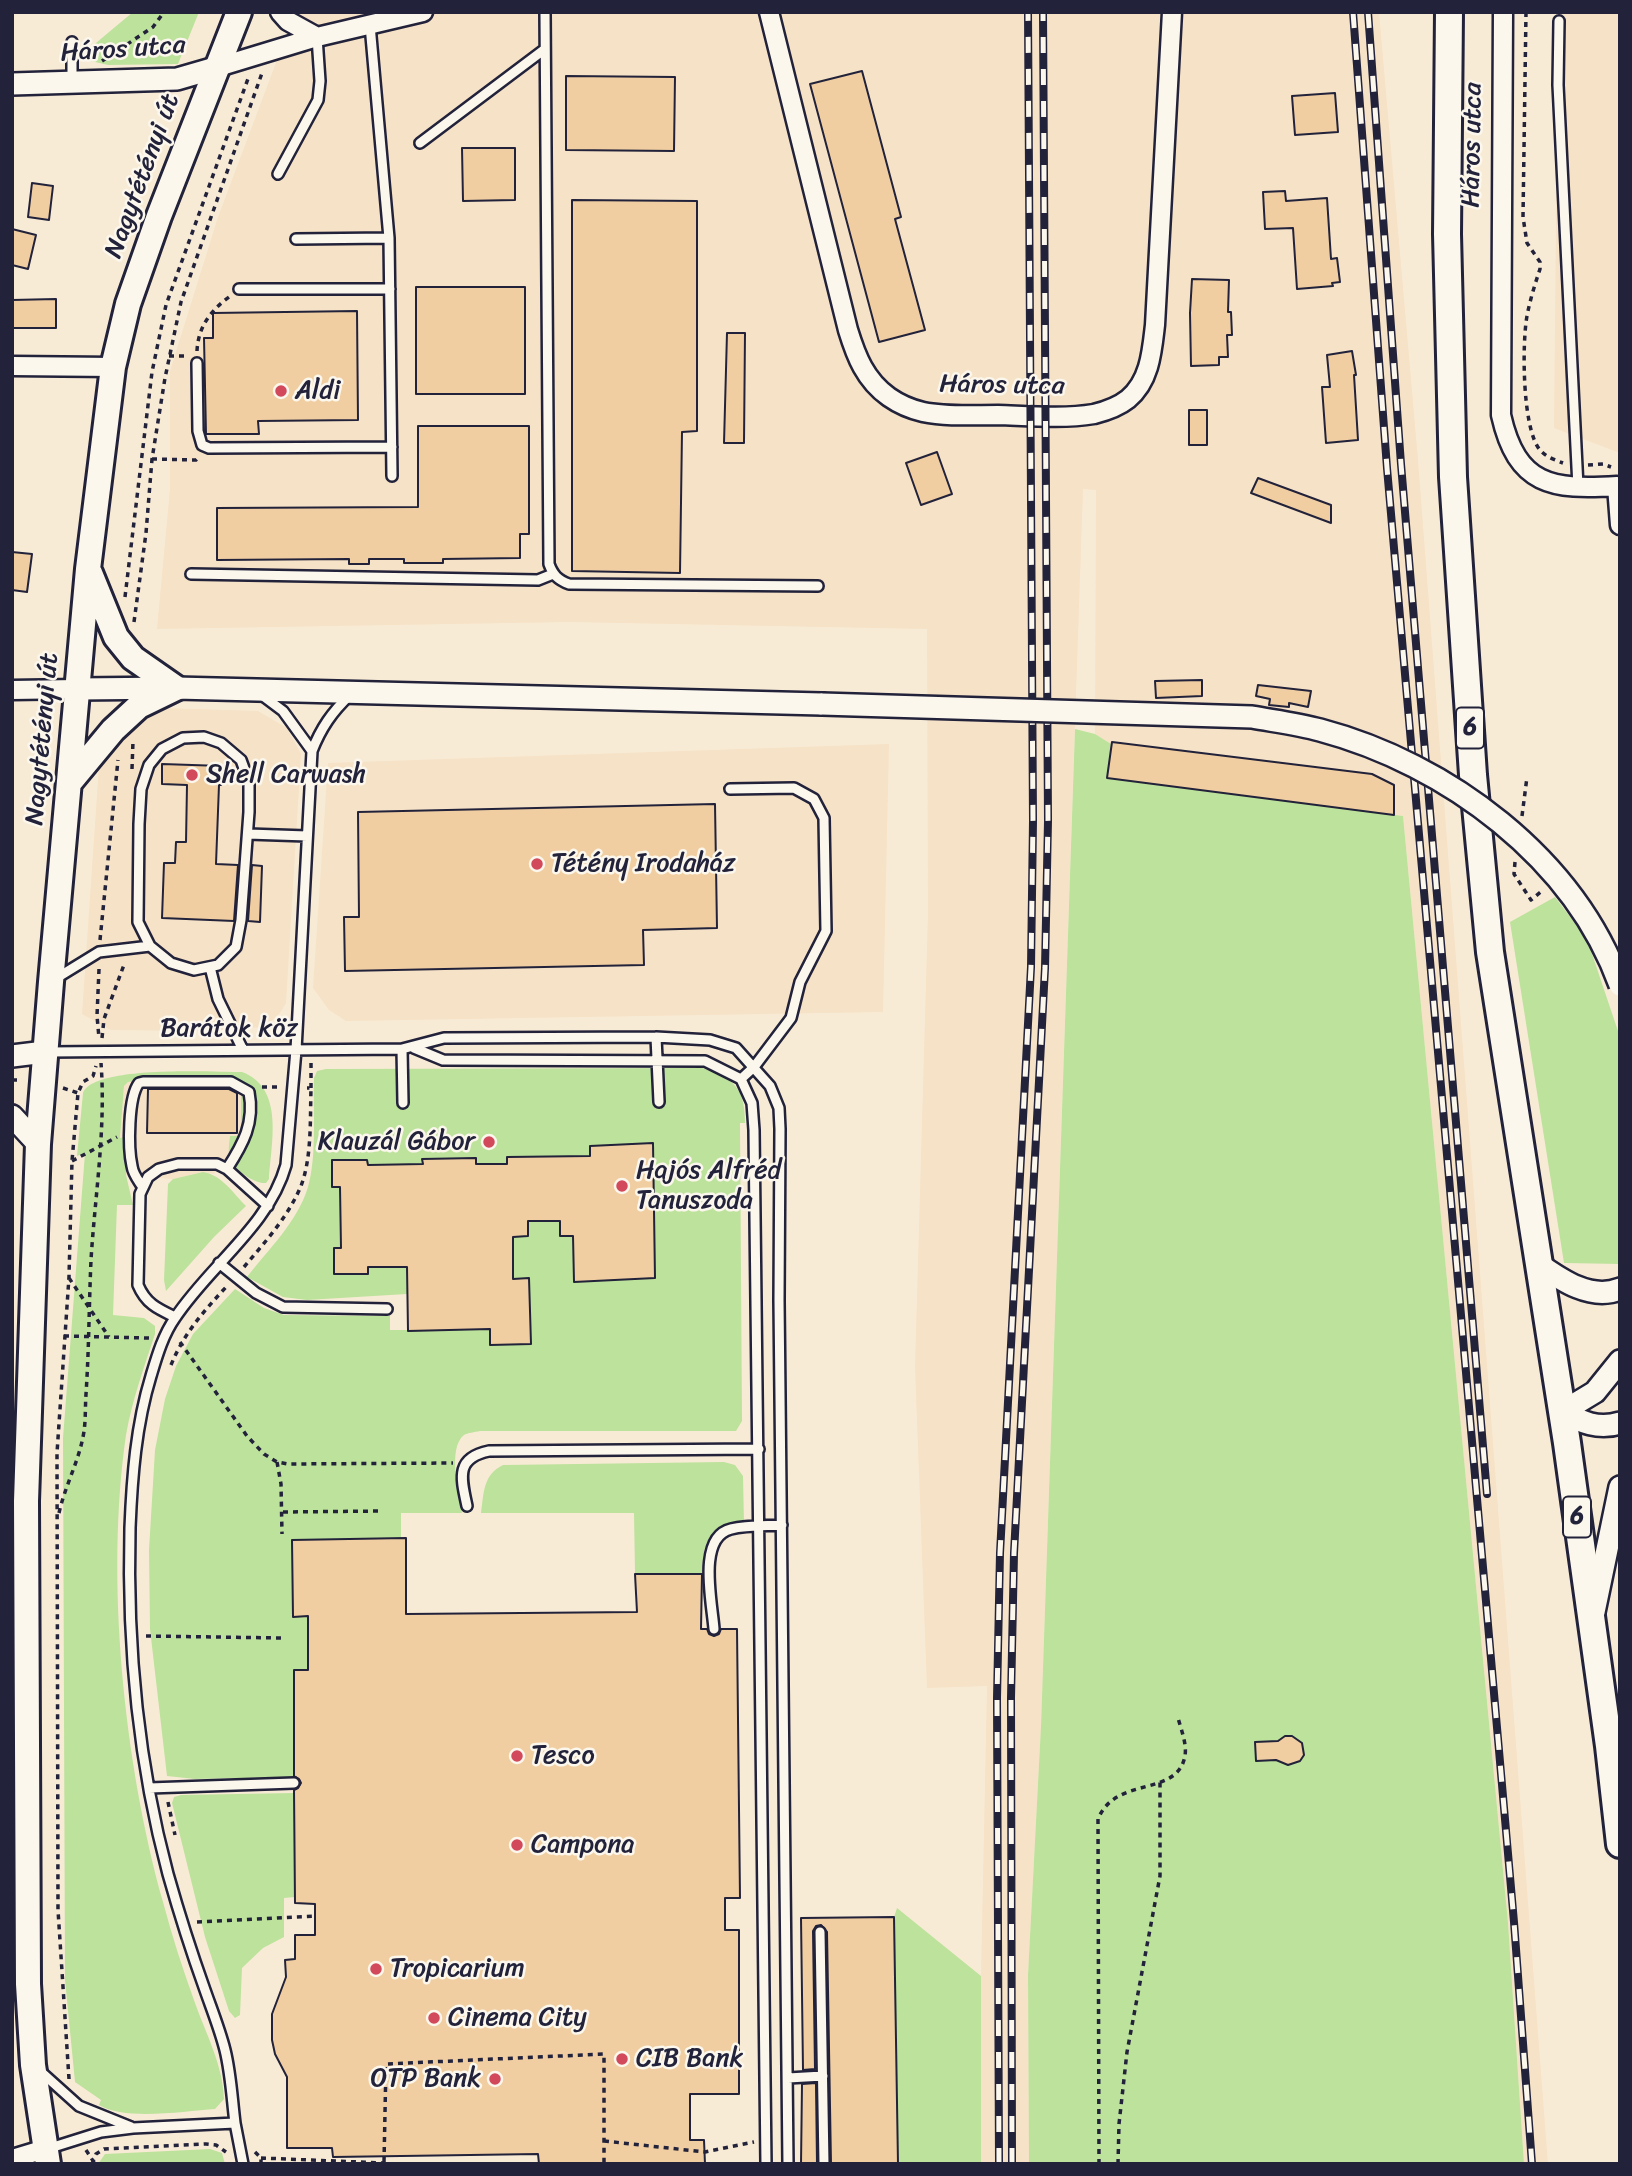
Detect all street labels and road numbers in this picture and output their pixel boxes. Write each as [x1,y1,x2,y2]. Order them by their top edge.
street label: Háros utca [59,30,187,70]
street label: Háros utca [1456,82,1490,208]
street label: Nagytétényi út [99,89,187,263]
street label: Háros utca [939,369,1065,403]
street label: Nagytétényi út [20,652,66,826]
road number: 6 [1456,708,1484,748]
street label: Barátok köz [160,1013,298,1045]
road number: 6 [1563,1497,1591,1538]

